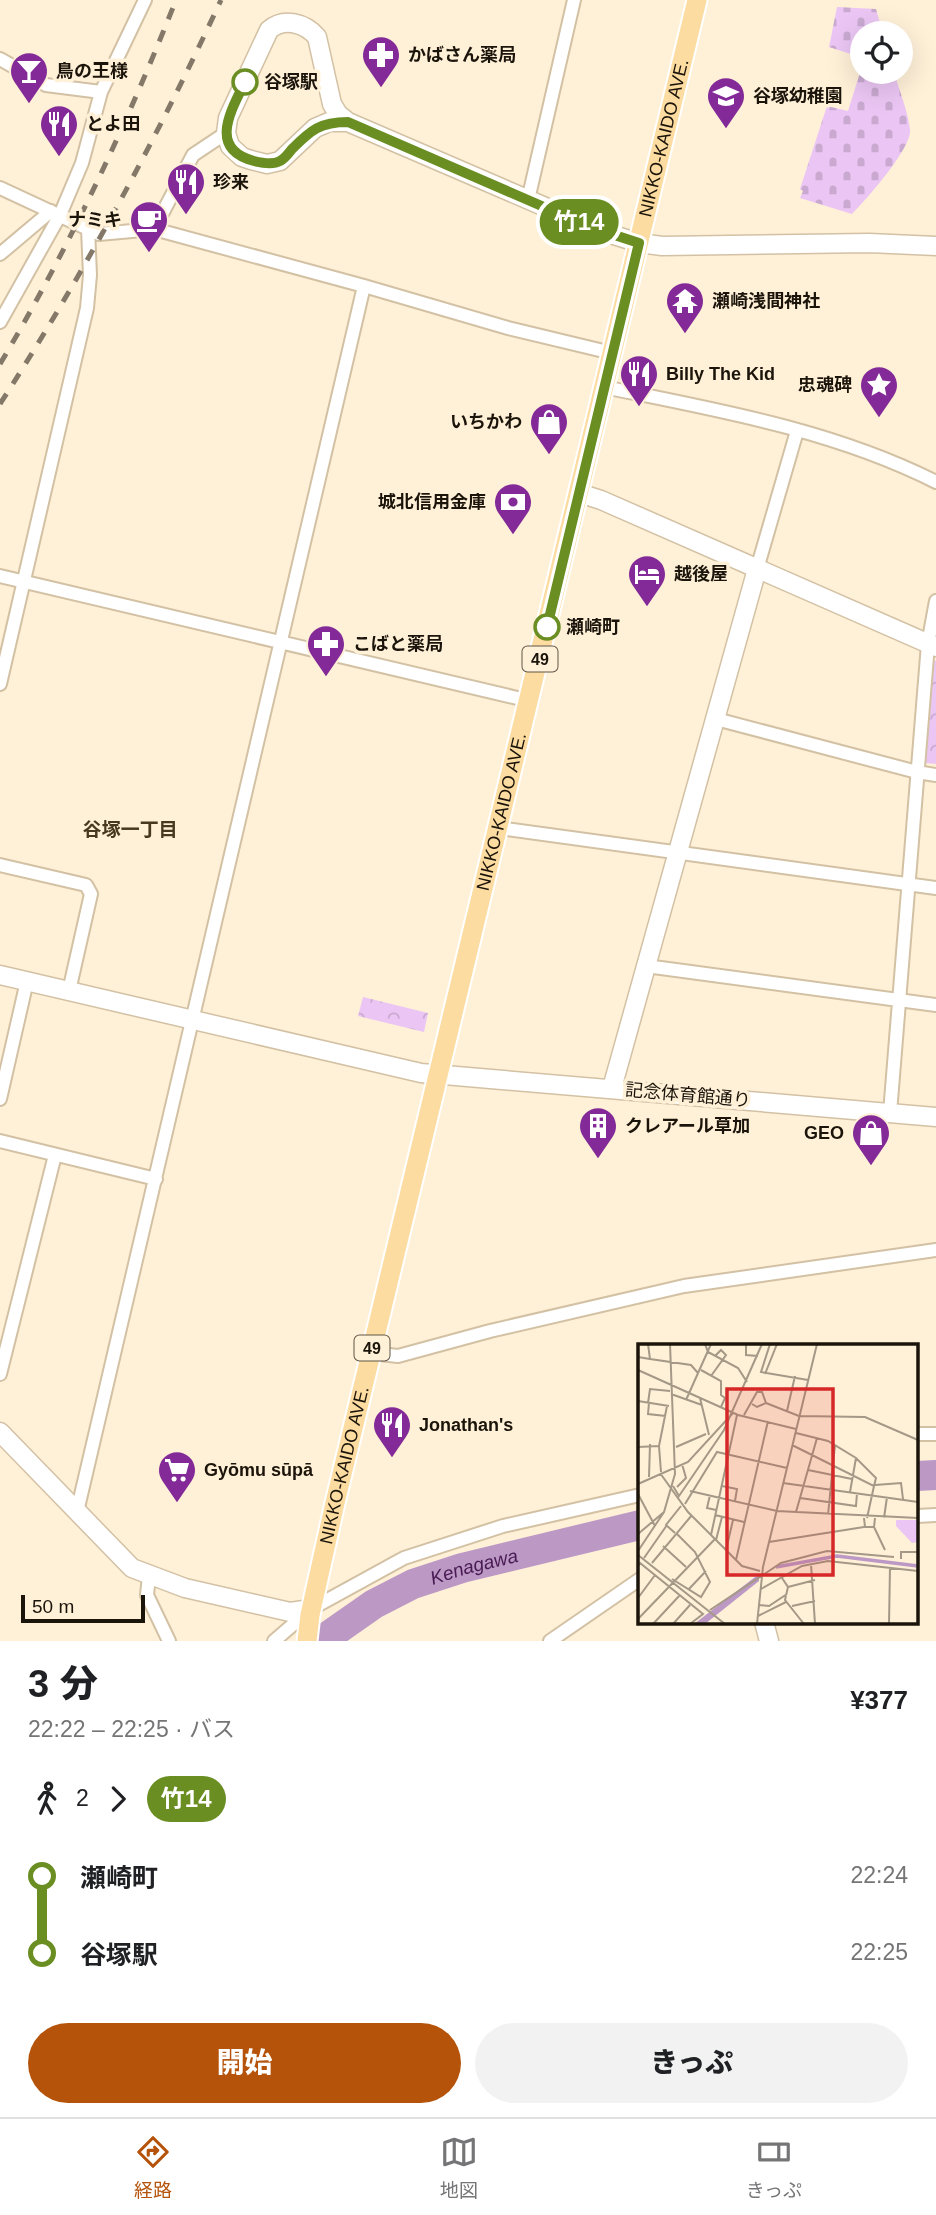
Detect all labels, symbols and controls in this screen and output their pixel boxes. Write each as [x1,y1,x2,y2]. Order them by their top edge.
map controls [850,21,913,84]
button: locate [850,21,913,84]
pharmacy icon: かばさん薬局 [360,34,402,89]
place label: かばさん薬局 [408,45,516,65]
bar icon: 鳥の王様 [8,50,50,105]
street label: NIKKO-KAIDO AVE. [635,57,692,219]
place label: 鳥の王様 [56,61,128,81]
marker: 谷塚駅 [232,69,258,95]
place label: 谷塚駅 [264,72,318,92]
school or university icon: 谷塚幼稚園 [705,75,747,130]
place label: 谷塚幼稚園 [753,86,843,106]
restaurant icon: とよ田 [38,103,80,158]
place label: とよ田 [86,114,140,134]
restaurant icon: 珍来 [165,161,207,216]
place label: 珍来 [213,172,249,192]
cafe icon: ナミキ [128,199,170,254]
line badge: 竹14 [539,199,619,245]
text: 竹14 [554,208,604,235]
place label: ナミキ [68,210,122,230]
temple icon: 瀬崎浅間神社 [664,280,706,335]
place label: 瀬崎浅間神社 [712,291,820,311]
restaurant icon: Billy The Kid [618,353,660,408]
place label: Billy The Kid [666,364,775,384]
place icon: 忠魂碑 [858,364,900,419]
place label: 忠魂碑 [798,375,852,395]
shop icon: いちかわ [528,401,570,456]
place label: いちかわ [450,412,522,432]
bank icon: 城北信用金庫 [492,481,534,536]
place label: 城北信用金庫 [378,492,486,512]
hotel icon: 越後屋 [626,553,668,608]
place label: 越後屋 [674,564,728,584]
marker: 瀬崎町 [534,614,560,640]
place label: 瀬崎町 [566,617,620,637]
pharmacy icon: こばと薬局 [305,623,347,678]
place label: こばと薬局 [353,634,443,654]
road number: 49 [522,646,558,672]
street label: NIKKO-KAIDO AVE. [473,731,530,893]
district label: 谷塚一丁目 [82,819,178,840]
street label: 記念体育館通り [624,1080,752,1110]
building icon: クレアール草加 [577,1105,619,1160]
shop icon: GEO [850,1112,892,1167]
place label: クレアール草加 [625,1116,750,1136]
place label: GEO [804,1123,844,1143]
road number: 49 [354,1336,390,1360]
inset map [638,1344,918,1624]
street label: NIKKO-KAIDO AVE. [316,1384,373,1546]
restaurant icon: Jonathan's [371,1404,413,1459]
place label: Jonathan's [419,1415,513,1435]
supermarket icon: Gyōmu sūpā [156,1449,198,1504]
place label: Gyōmu sūpā [204,1460,314,1480]
water label: Kenagawa [427,1544,520,1588]
scale bar [21,1592,145,1624]
text: 50 m [32,1596,74,1617]
text: 3 分 [28,1663,98,1705]
text: ¥377 [850,1685,908,1715]
text: 22:22 – 22:25 · バス [28,1716,235,1742]
icon: walk [28,1780,66,1818]
icon: forward [99,1780,137,1818]
text: 2 [76,1785,89,1811]
text: 竹14 [161,1785,212,1812]
text: 22:24 [850,1862,908,1888]
text: 瀬崎町 [80,1863,158,1893]
text: 22:25 [850,1939,908,1965]
text: 谷塚駅 [80,1940,158,1970]
button: 開始 [28,2023,461,2103]
button: きっぷ [475,2023,908,2103]
tab: 経路 [134,2133,172,2202]
tab: 地図 [440,2133,478,2202]
tab: きっぷ [746,2133,802,2202]

